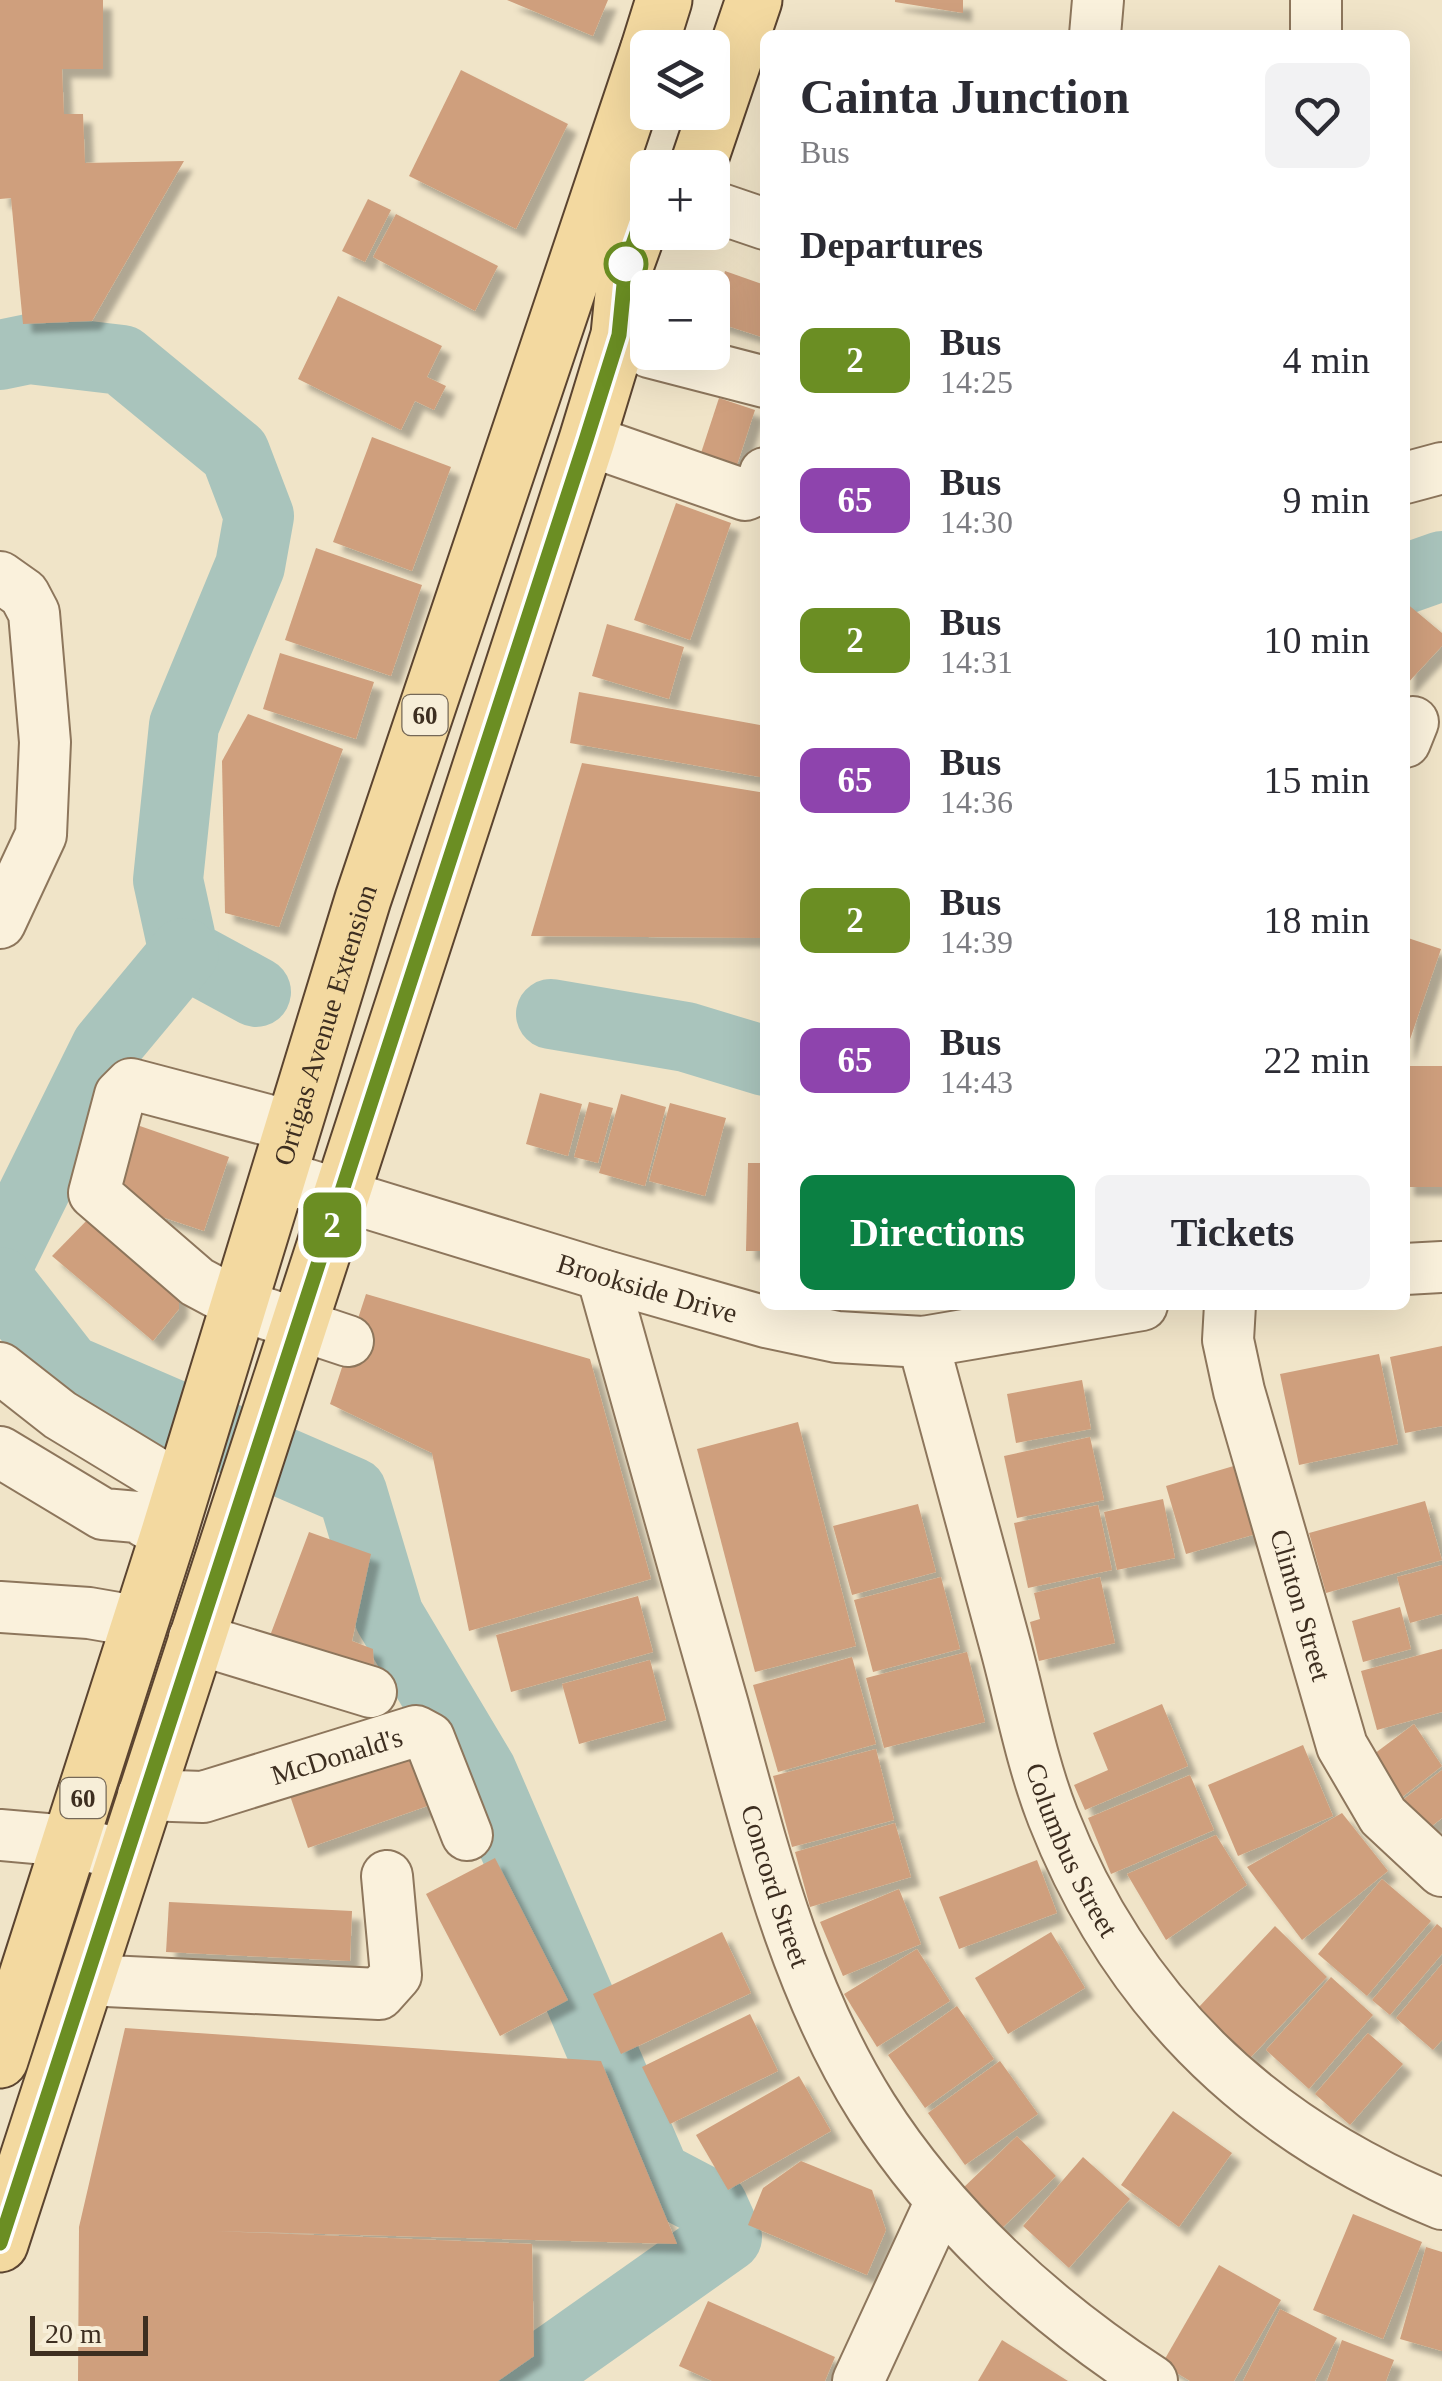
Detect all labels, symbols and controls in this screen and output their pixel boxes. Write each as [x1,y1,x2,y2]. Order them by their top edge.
map controls [630,30,730,370]
button: layers [630,30,730,130]
button: heart [1265,63,1370,168]
text: Cainta Junction [800,70,1129,123]
text: Bus [800,134,850,170]
button: + [630,150,730,250]
text: Departures [800,224,983,266]
unlabelled marker [605,243,647,285]
button: − [630,270,730,370]
text: Bus [940,321,1001,363]
text: 4 min [1282,339,1370,381]
text: 2 [846,341,864,380]
text: 14:25 [940,364,1013,400]
text: Bus [940,461,1001,503]
text: 9 min [1282,479,1370,521]
text: 65 [838,481,873,520]
text: 14:30 [940,504,1013,540]
text: Bus [940,601,1001,643]
text: 10 min [1263,619,1370,661]
text: 2 [846,621,864,660]
text: 14:31 [940,644,1013,680]
road number: 60 [402,695,448,735]
text: Bus [940,741,1001,783]
text: 15 min [1263,759,1370,801]
text: 65 [838,761,873,800]
text: 14:36 [940,784,1013,820]
street label: Ortigas Avenue Extension [267,880,382,1169]
text: Bus [940,881,1001,923]
text: 18 min [1263,899,1370,941]
text: 2 [846,901,864,940]
text: 14:39 [940,924,1013,960]
text: Bus [940,1021,1001,1063]
text: 22 min [1263,1039,1370,1081]
text: 65 [838,1041,873,1080]
text: 14:43 [940,1064,1013,1100]
button: Directions [800,1175,1075,1290]
button: Tickets [1095,1175,1370,1290]
line badge: 2 [300,1192,364,1258]
text: 2 [323,1206,341,1245]
street label: Brookside Drive [554,1247,741,1329]
street label: Clinton Street [1264,1526,1338,1685]
street label: McDonald's [267,1721,406,1790]
street label: Columbus Street [1020,1759,1125,1943]
road number: 60 [61,1778,106,1818]
street label: Concord Street [735,1801,817,1972]
scale bar [30,2311,148,2356]
text: 20 m [45,2318,102,2349]

